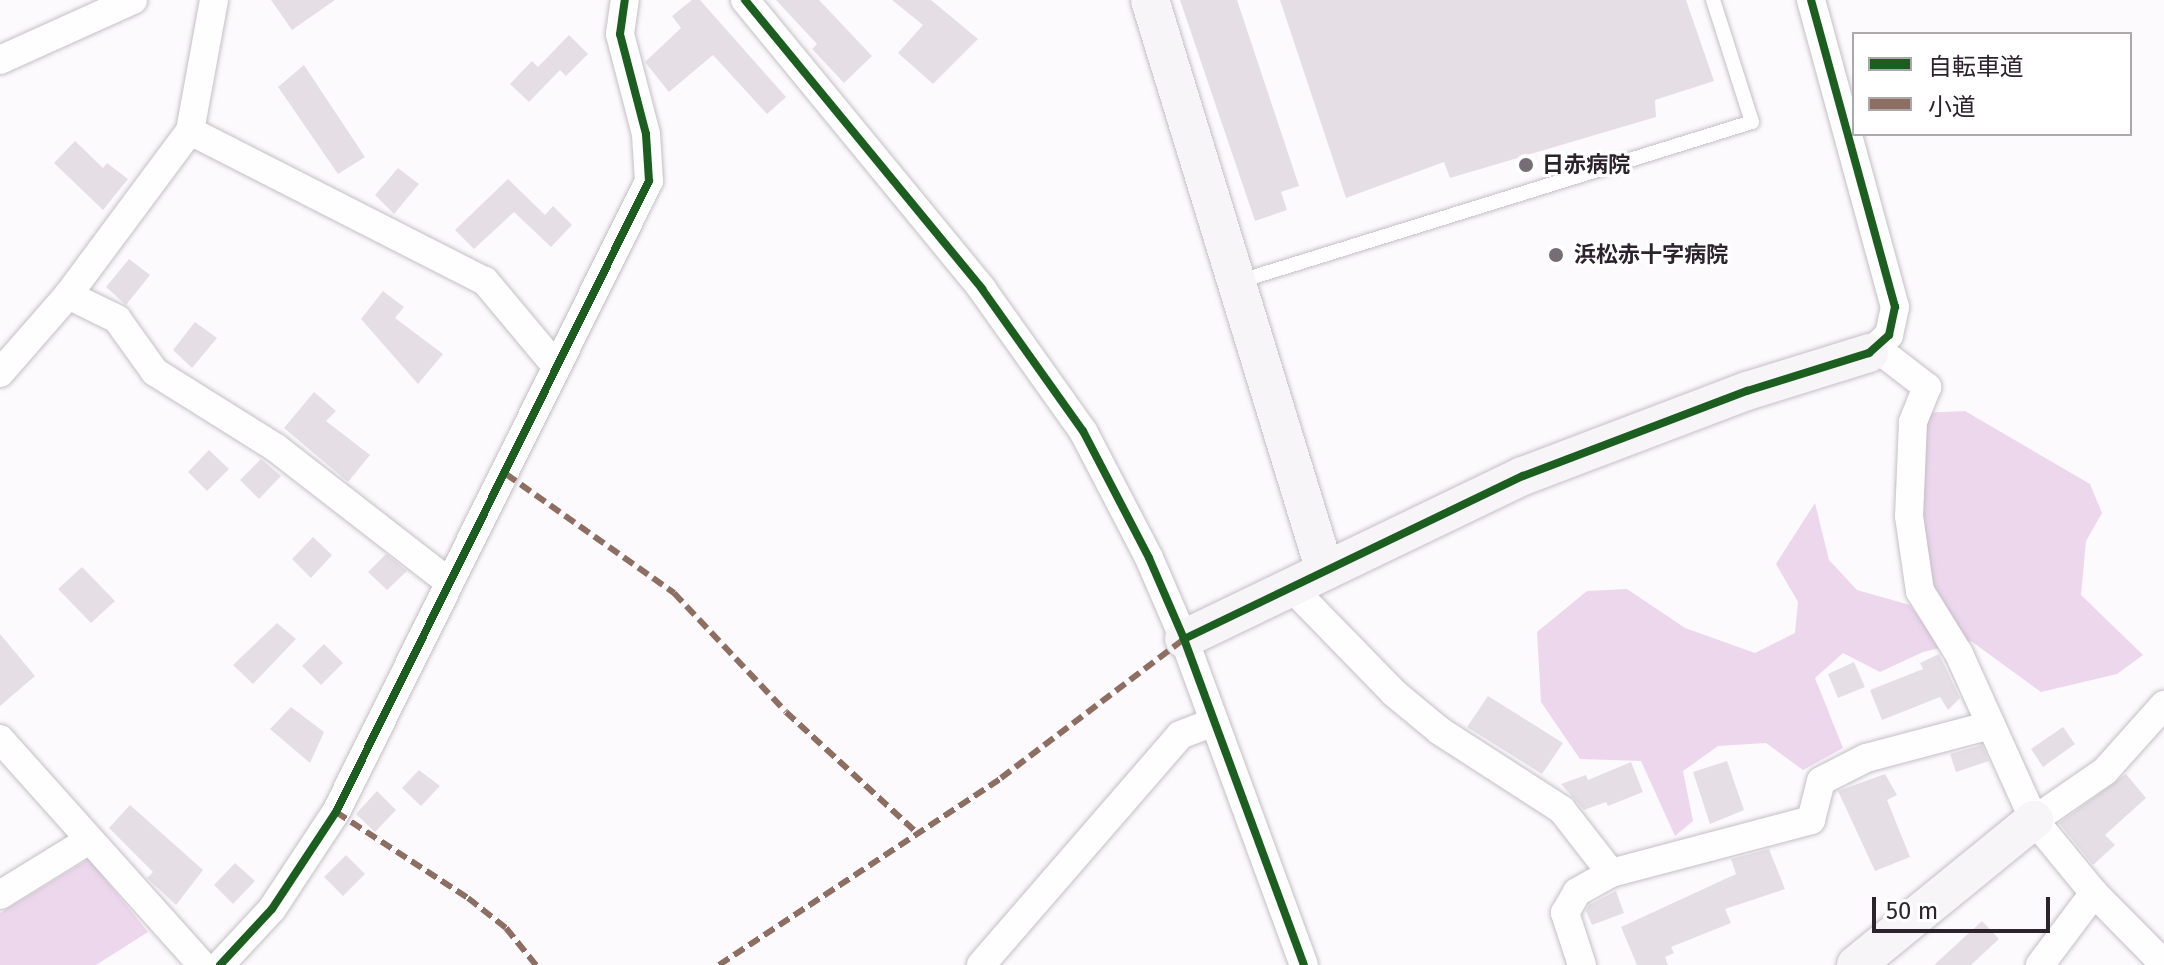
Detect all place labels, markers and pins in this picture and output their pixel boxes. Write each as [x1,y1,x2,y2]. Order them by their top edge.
place label: 日赤病院 [1542,152,1630,178]
marker: 日赤病院 [1517,156,1535,174]
place label: 浜松赤十字病院 [1574,242,1728,268]
marker: 浜松赤十字病院 [1545,244,1567,266]

